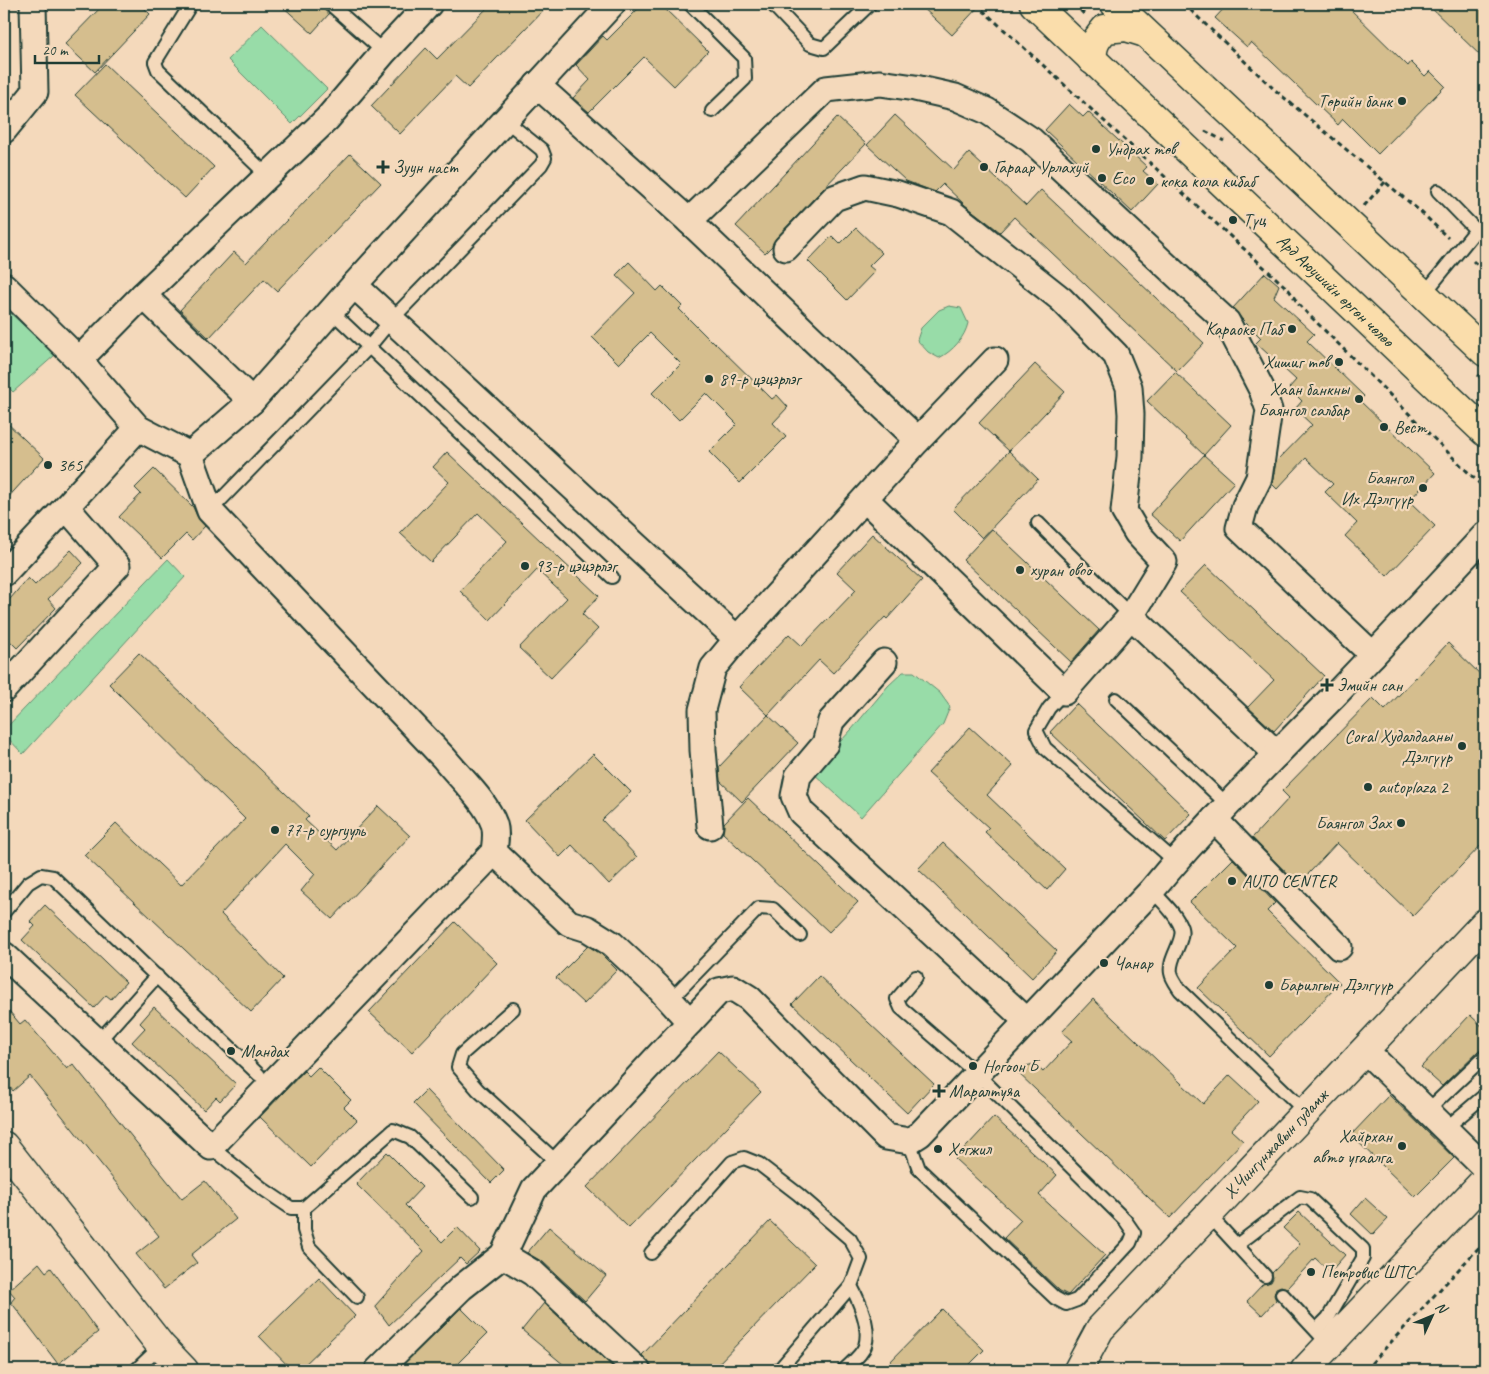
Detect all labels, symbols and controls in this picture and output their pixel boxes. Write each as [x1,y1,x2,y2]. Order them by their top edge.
scale bar [35,32,99,64]
text: 20 m [42,41,69,60]
place label: Төрийн банк [1318,90,1394,112]
marker: Төрийн банк [1396,95,1408,107]
place label: Ундрах төв [1106,138,1180,160]
marker: Ундрах төв [1090,143,1102,155]
place label: Зуун наст [393,156,459,178]
place label: Гараар Урлахуй [994,156,1090,178]
marker: Зуун наст [377,161,389,173]
marker: Гараар Урлахуй [978,161,990,173]
place label: Eco [1112,167,1136,189]
place label: кока кола кибаб [1160,170,1259,192]
marker: Eco [1096,172,1108,184]
marker: кока кола кибаб [1144,175,1156,187]
place label: Түц [1243,209,1267,231]
marker: Түц [1227,214,1239,226]
street label: Ард Аюушийн өргөн чөлөө [1272,229,1400,352]
place label: Караоке Паб [1205,318,1286,340]
marker: Караоке Паб [1286,323,1298,335]
place label: Хишиг төв [1264,351,1334,373]
marker: Хишиг төв [1333,356,1345,368]
place label: 89-р цэцэрлэг [719,368,803,390]
marker: 89-р цэцэрлэг [703,373,715,385]
place label: Хаан банкны Баянгол салбар [1258,378,1350,421]
marker: Хаан банкны Баянгол салбар [1353,393,1365,405]
place label: Вест [1394,416,1427,438]
marker: Вест [1378,421,1390,433]
place label: 365 [58,454,83,476]
marker: 365 [42,459,54,471]
place label: Баянгол Их Дэлгүүр [1341,467,1414,510]
marker: Баянгол Их Дэлгүүр [1417,482,1429,494]
place label: 93-р цэцэрлэг [535,555,619,577]
place label: хуран овоо [1030,559,1093,581]
marker: 93-р цэцэрлэг [519,560,531,572]
marker: хуран овоо [1014,564,1026,576]
place label: Эмийн сан [1337,674,1404,696]
marker: Эмийн сан [1321,679,1333,691]
place label: Coral Худалдааны Дэлгүүр [1344,725,1453,768]
marker: Coral Худалдааны Дэлгүүр [1456,740,1468,752]
place label: autoplaza 2 [1378,776,1450,798]
marker: autoplaza 2 [1362,781,1374,793]
place label: Баянгол Зах [1316,812,1393,834]
marker: Баянгол Зах [1395,817,1407,829]
place label: 77-р сургууль [285,819,367,841]
marker: 77-р сургууль [269,824,281,836]
place label: AUTO CENTER [1242,870,1338,892]
marker: AUTO CENTER [1226,875,1238,887]
place label: Чанар [1114,952,1154,974]
marker: Чанар [1098,957,1110,969]
place label: Барилгын Дэлгүүр [1279,974,1394,996]
marker: Барилгын Дэлгүүр [1263,979,1275,991]
place label: Мандах [241,1040,290,1062]
marker: Мандах [225,1045,237,1057]
place label: Ногоон Б [983,1055,1041,1077]
marker: Ногоон Б [967,1060,979,1072]
place label: Маралтуяа [949,1080,1021,1102]
street label: Х.Чингүнжавын гудамж [1219,1083,1334,1203]
marker: Маралтуяа [933,1085,945,1097]
place label: Хайрхан авто угаалга [1312,1125,1394,1168]
place label: Хөгжил [948,1138,992,1160]
marker: Хайрхан авто угаалга [1396,1140,1408,1152]
marker: Хөгжил [932,1143,944,1155]
place label: Петровис ШТС [1321,1261,1416,1283]
marker: Петровис ШТС [1305,1266,1317,1278]
north arrow [1406,1292,1456,1342]
text: N [1432,1298,1452,1318]

